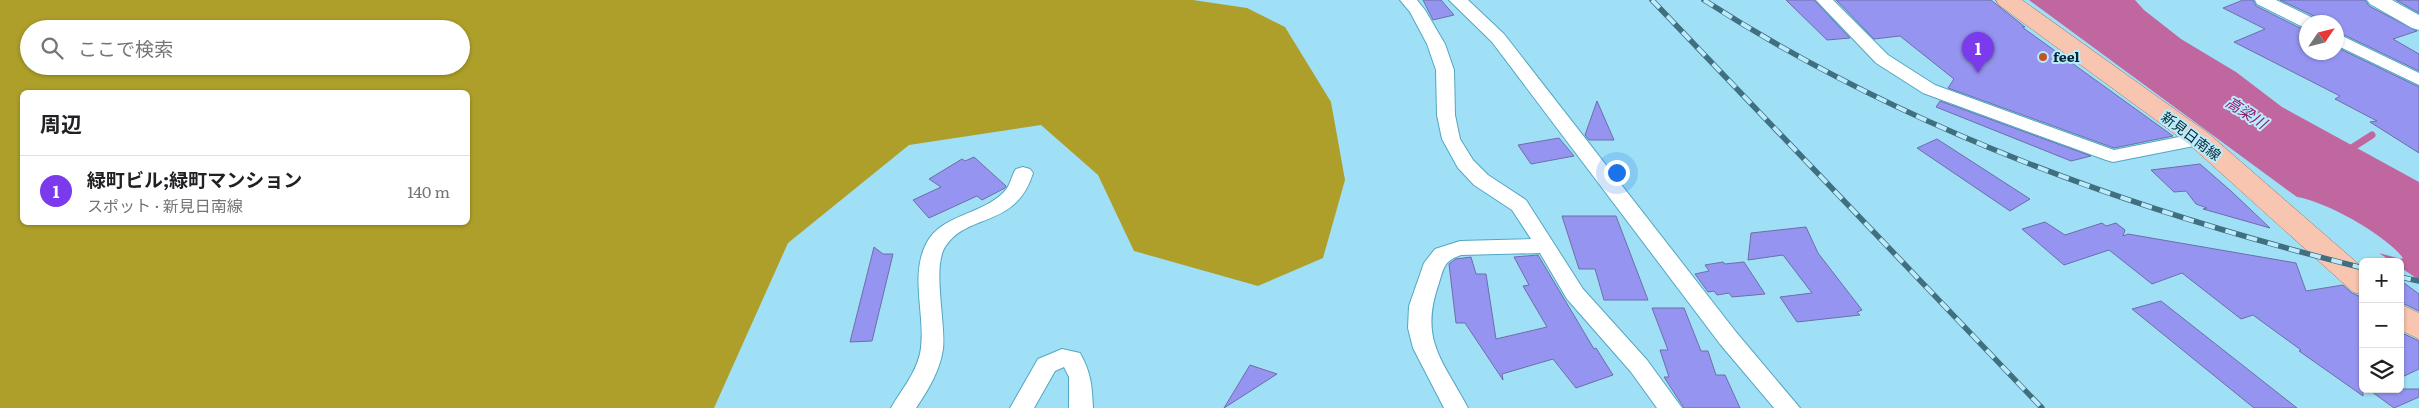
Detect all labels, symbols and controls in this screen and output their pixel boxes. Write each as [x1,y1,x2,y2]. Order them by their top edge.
north arrow [2299,15,2344,60]
search box [20,20,470,75]
pin: 1 [1962,32,1994,73]
icon: search [38,34,66,62]
text: ここで検索 [78,34,173,62]
place label: feel [2053,46,2080,66]
marker: feel [2037,51,2049,63]
water label: 高梁川 [2222,90,2274,135]
street label: 新見日南線 [2158,106,2226,164]
text: 周辺 [40,107,82,138]
your location [1604,160,1630,186]
text: 緑町ビル;緑町マンション [87,165,302,193]
text: 1 [53,179,59,203]
text: 140 m [407,179,450,203]
text: スポット · 新見日南線 [87,193,243,217]
map controls [2359,258,2404,393]
button: + [2359,258,2404,303]
button: − [2359,303,2404,348]
button: layers [2359,348,2404,393]

